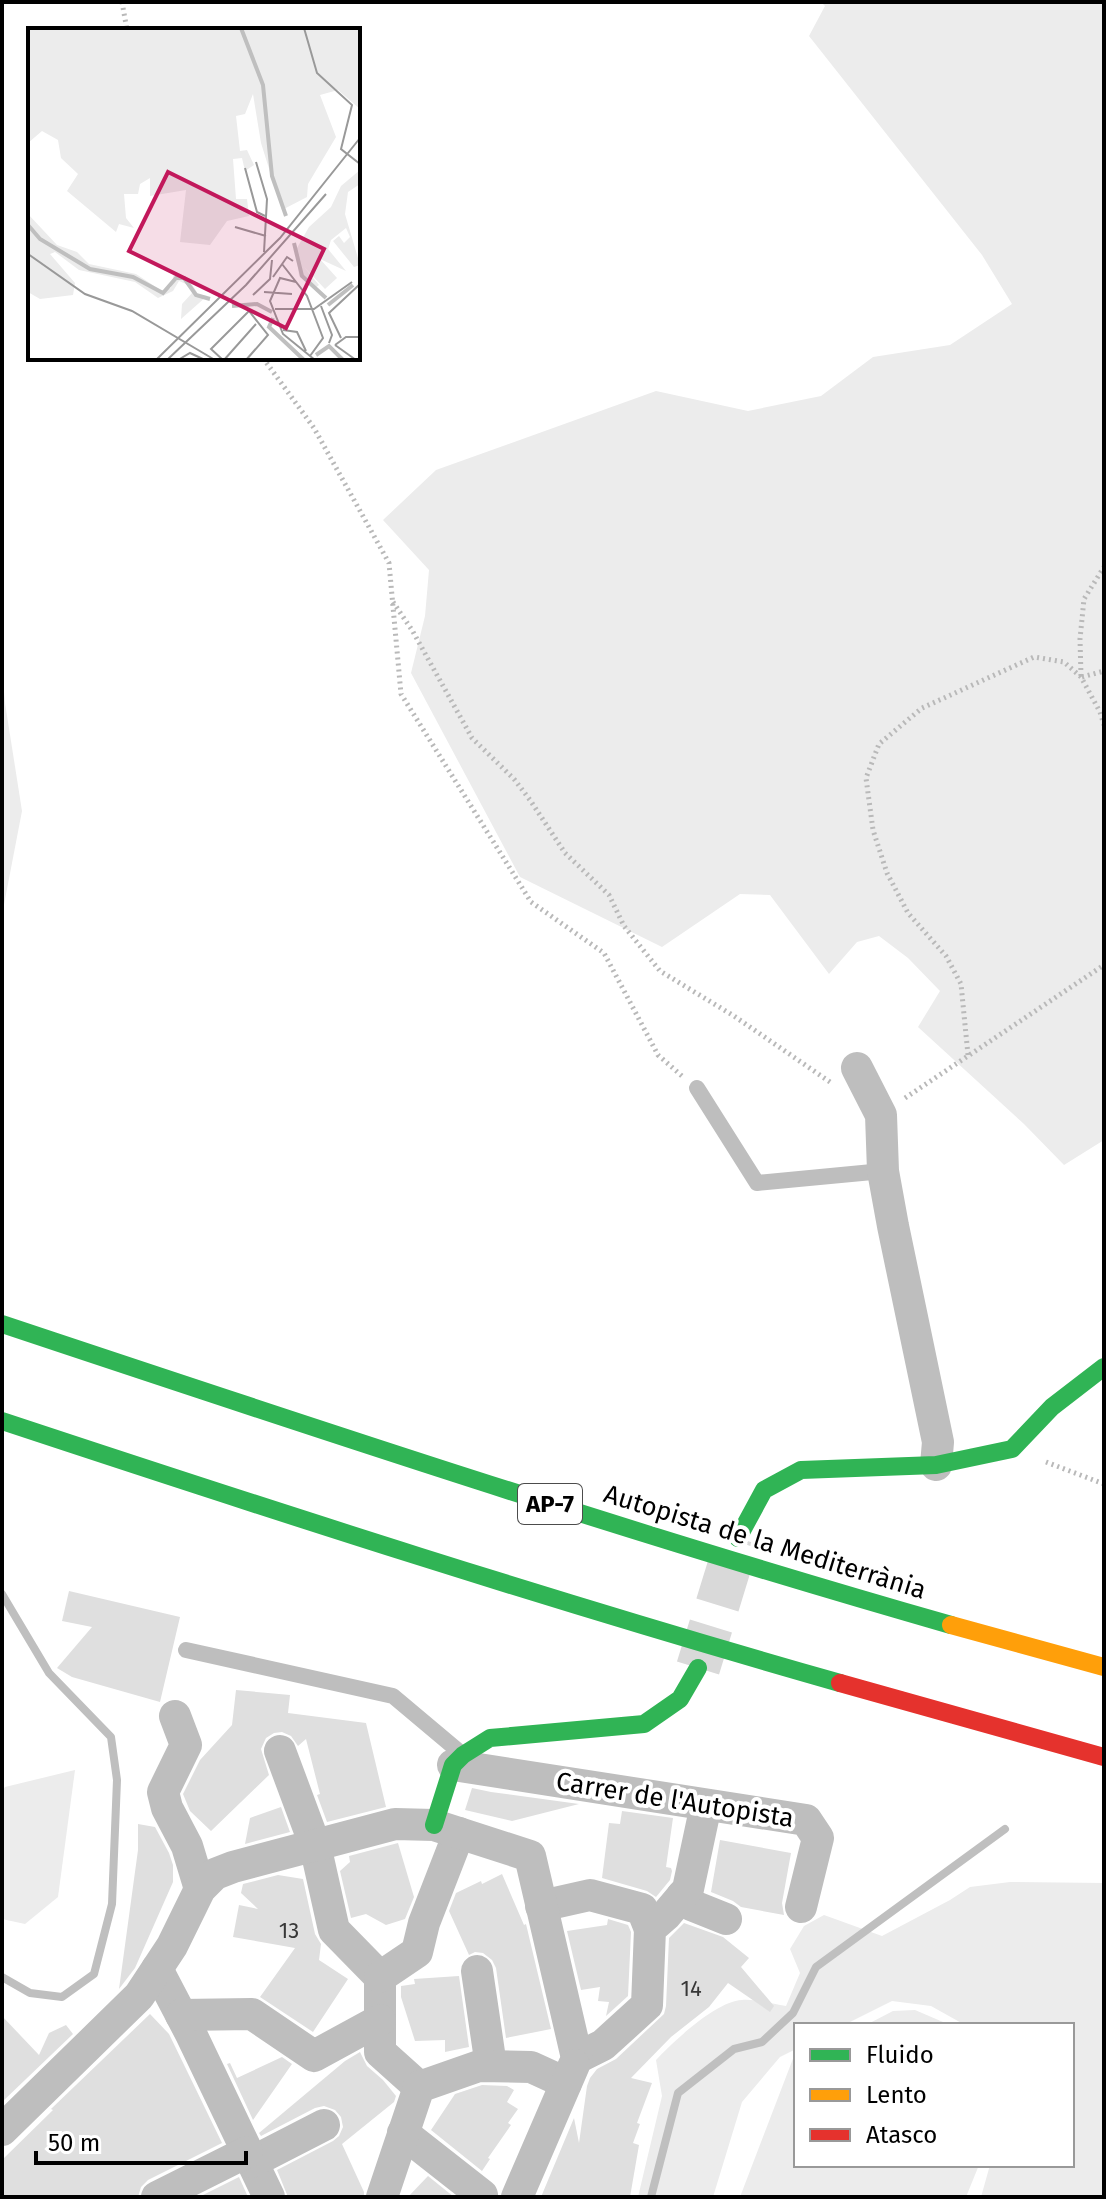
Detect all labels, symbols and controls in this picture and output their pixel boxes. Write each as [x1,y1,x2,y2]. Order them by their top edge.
inset map [28,28,360,360]
street label: Autopista de la Mediterrània [600,1478,930,1606]
road number: AP-7 [518,1484,582,1524]
street label: Carrer de l'Autopista [554,1766,796,1834]
house number: 13 [279,1917,299,1944]
house number: 14 [680,1975,702,2002]
legend [794,2023,1074,2167]
text: Fluido [866,2041,934,2069]
text: Lento [866,2081,927,2109]
scale bar [36,2115,246,2165]
text: Atasco [866,2121,937,2149]
text: 50 m [48,2129,100,2157]

